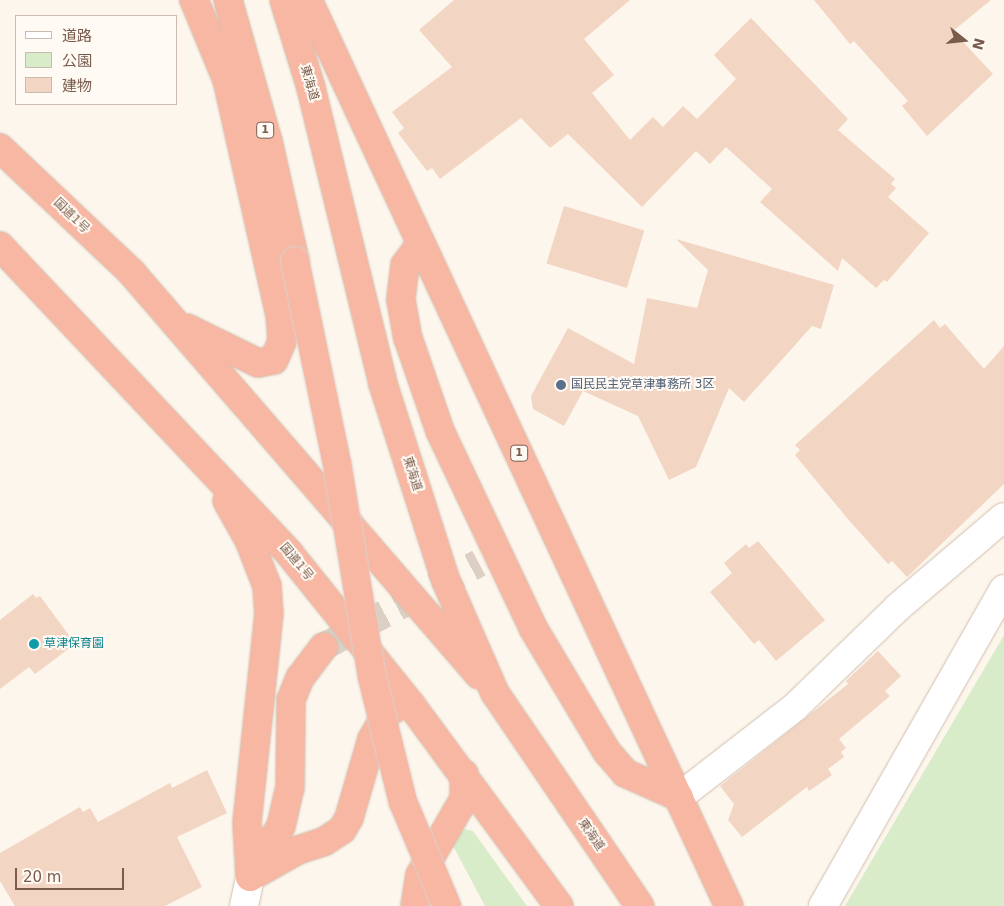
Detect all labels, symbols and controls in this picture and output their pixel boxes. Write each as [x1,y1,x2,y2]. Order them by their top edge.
legend [15,15,178,105]
north arrow [939,15,989,65]
text: 道路 [62,27,92,45]
text: N [969,36,988,52]
text: 公園 [62,52,92,70]
street label: 東海道 [297,64,321,102]
text: 建物 [62,77,92,95]
road number: 1 [255,122,275,138]
street label: 国道1号 [50,196,92,236]
place label: 国民民主党草津事務所 3区 [571,378,714,392]
marker: 国民民主党草津事務所 3区 [555,379,567,391]
road number: 1 [509,444,529,462]
street label: 東海道 [400,455,424,493]
street label: 国道1号 [276,541,316,583]
place label: 草津保育園 [44,637,104,651]
marker: 草津保育園 [28,638,40,650]
street label: 東海道 [575,816,607,854]
scale bar [18,858,126,890]
text: 20 m [23,868,61,886]

